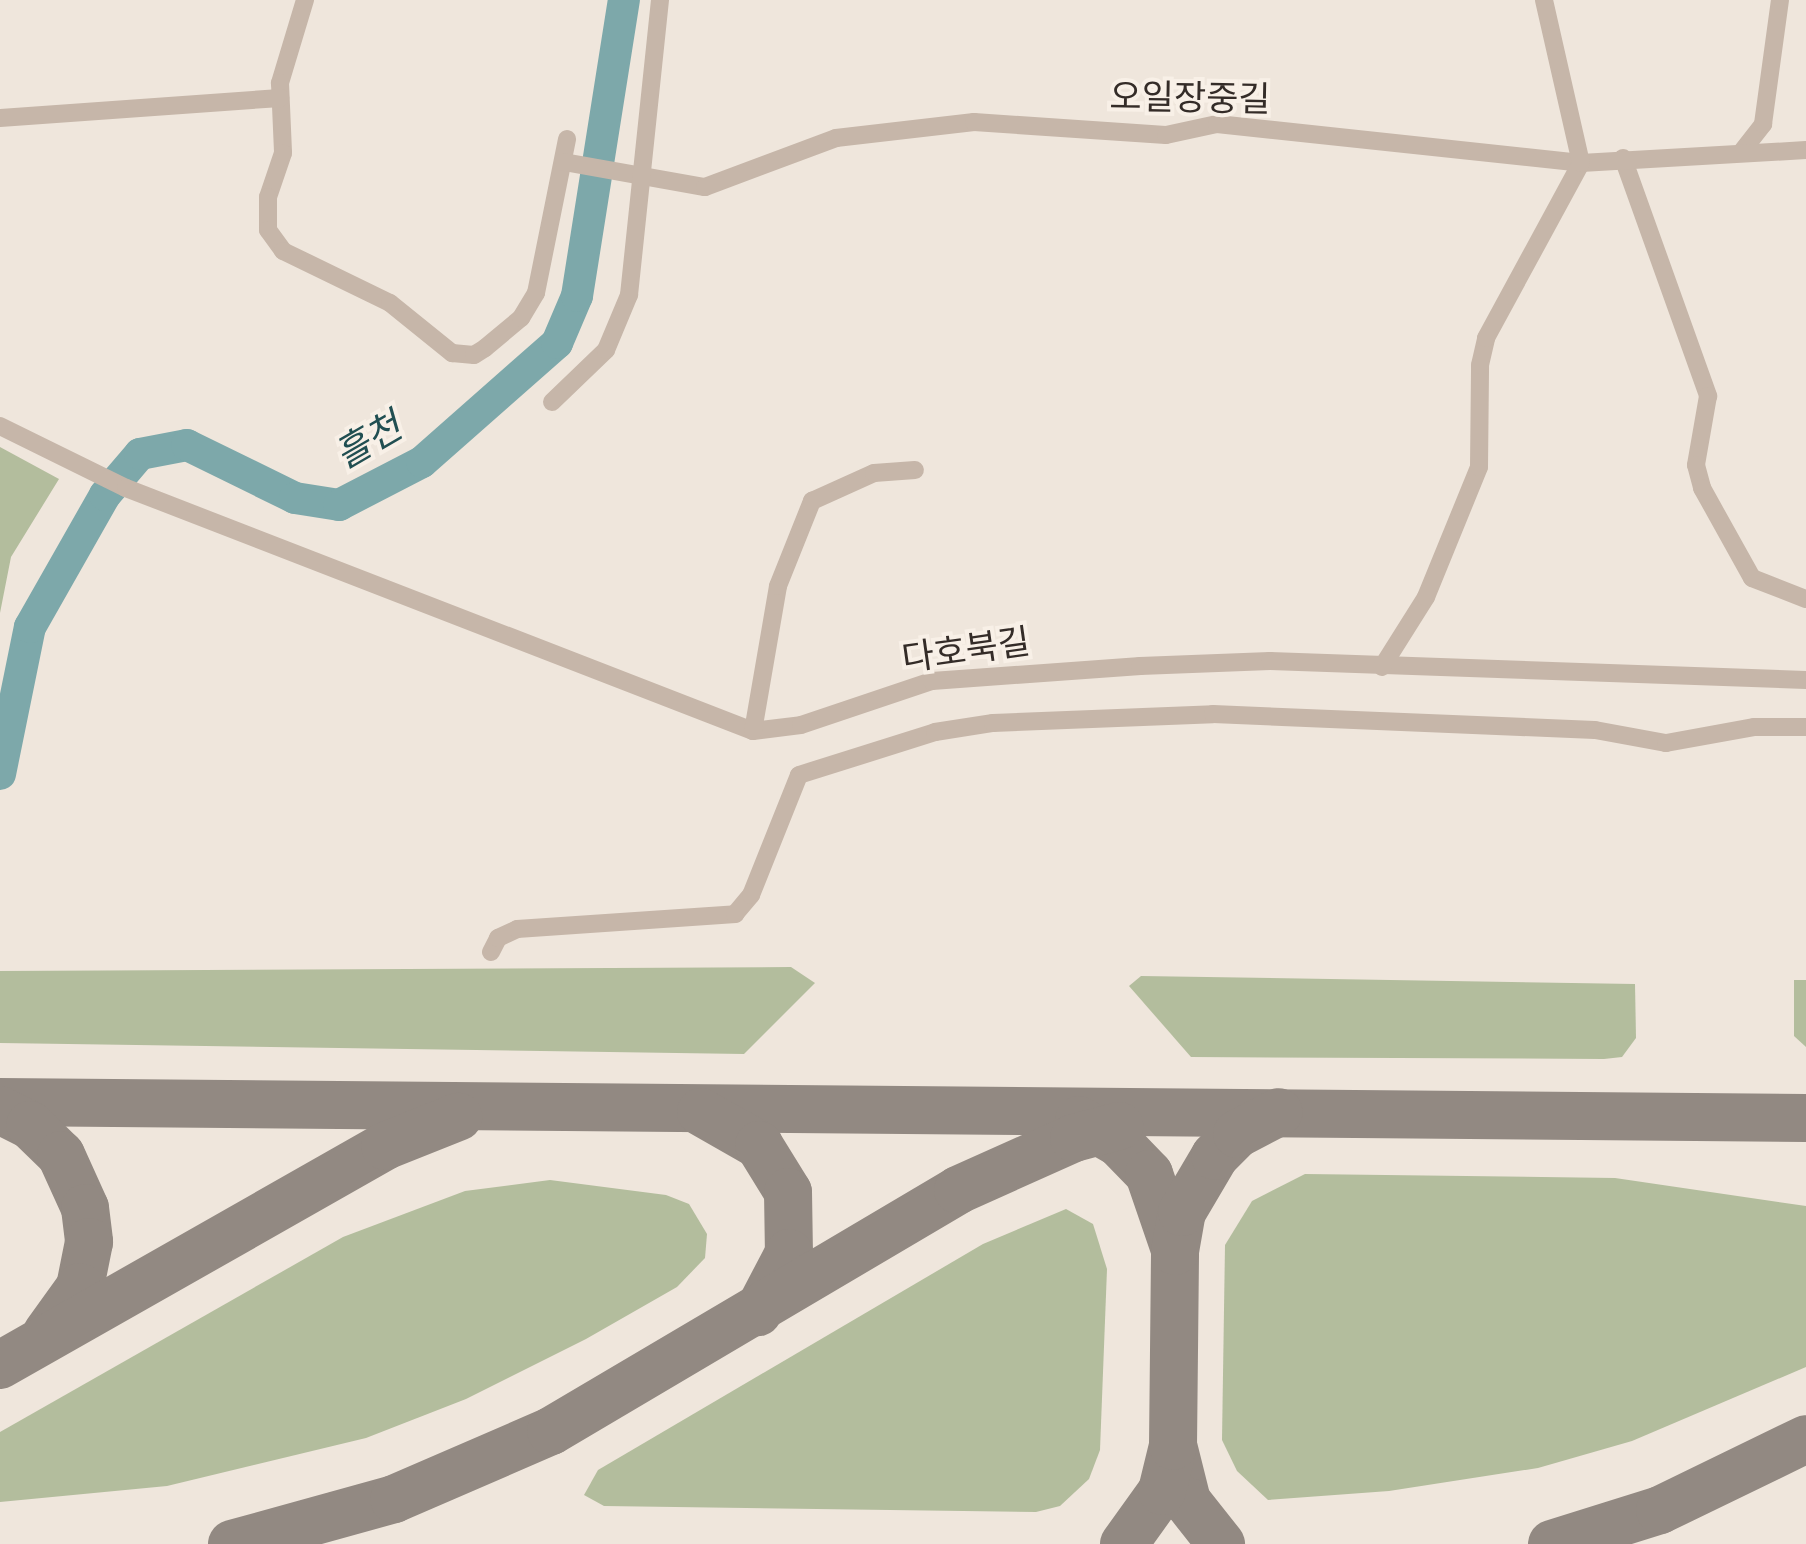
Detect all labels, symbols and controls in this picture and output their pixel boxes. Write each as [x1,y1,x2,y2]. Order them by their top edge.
street label: 오일장중길 [1109,77,1271,121]
water label: 흘천 [327,405,411,479]
street label: 다호북길 [899,621,1033,681]

